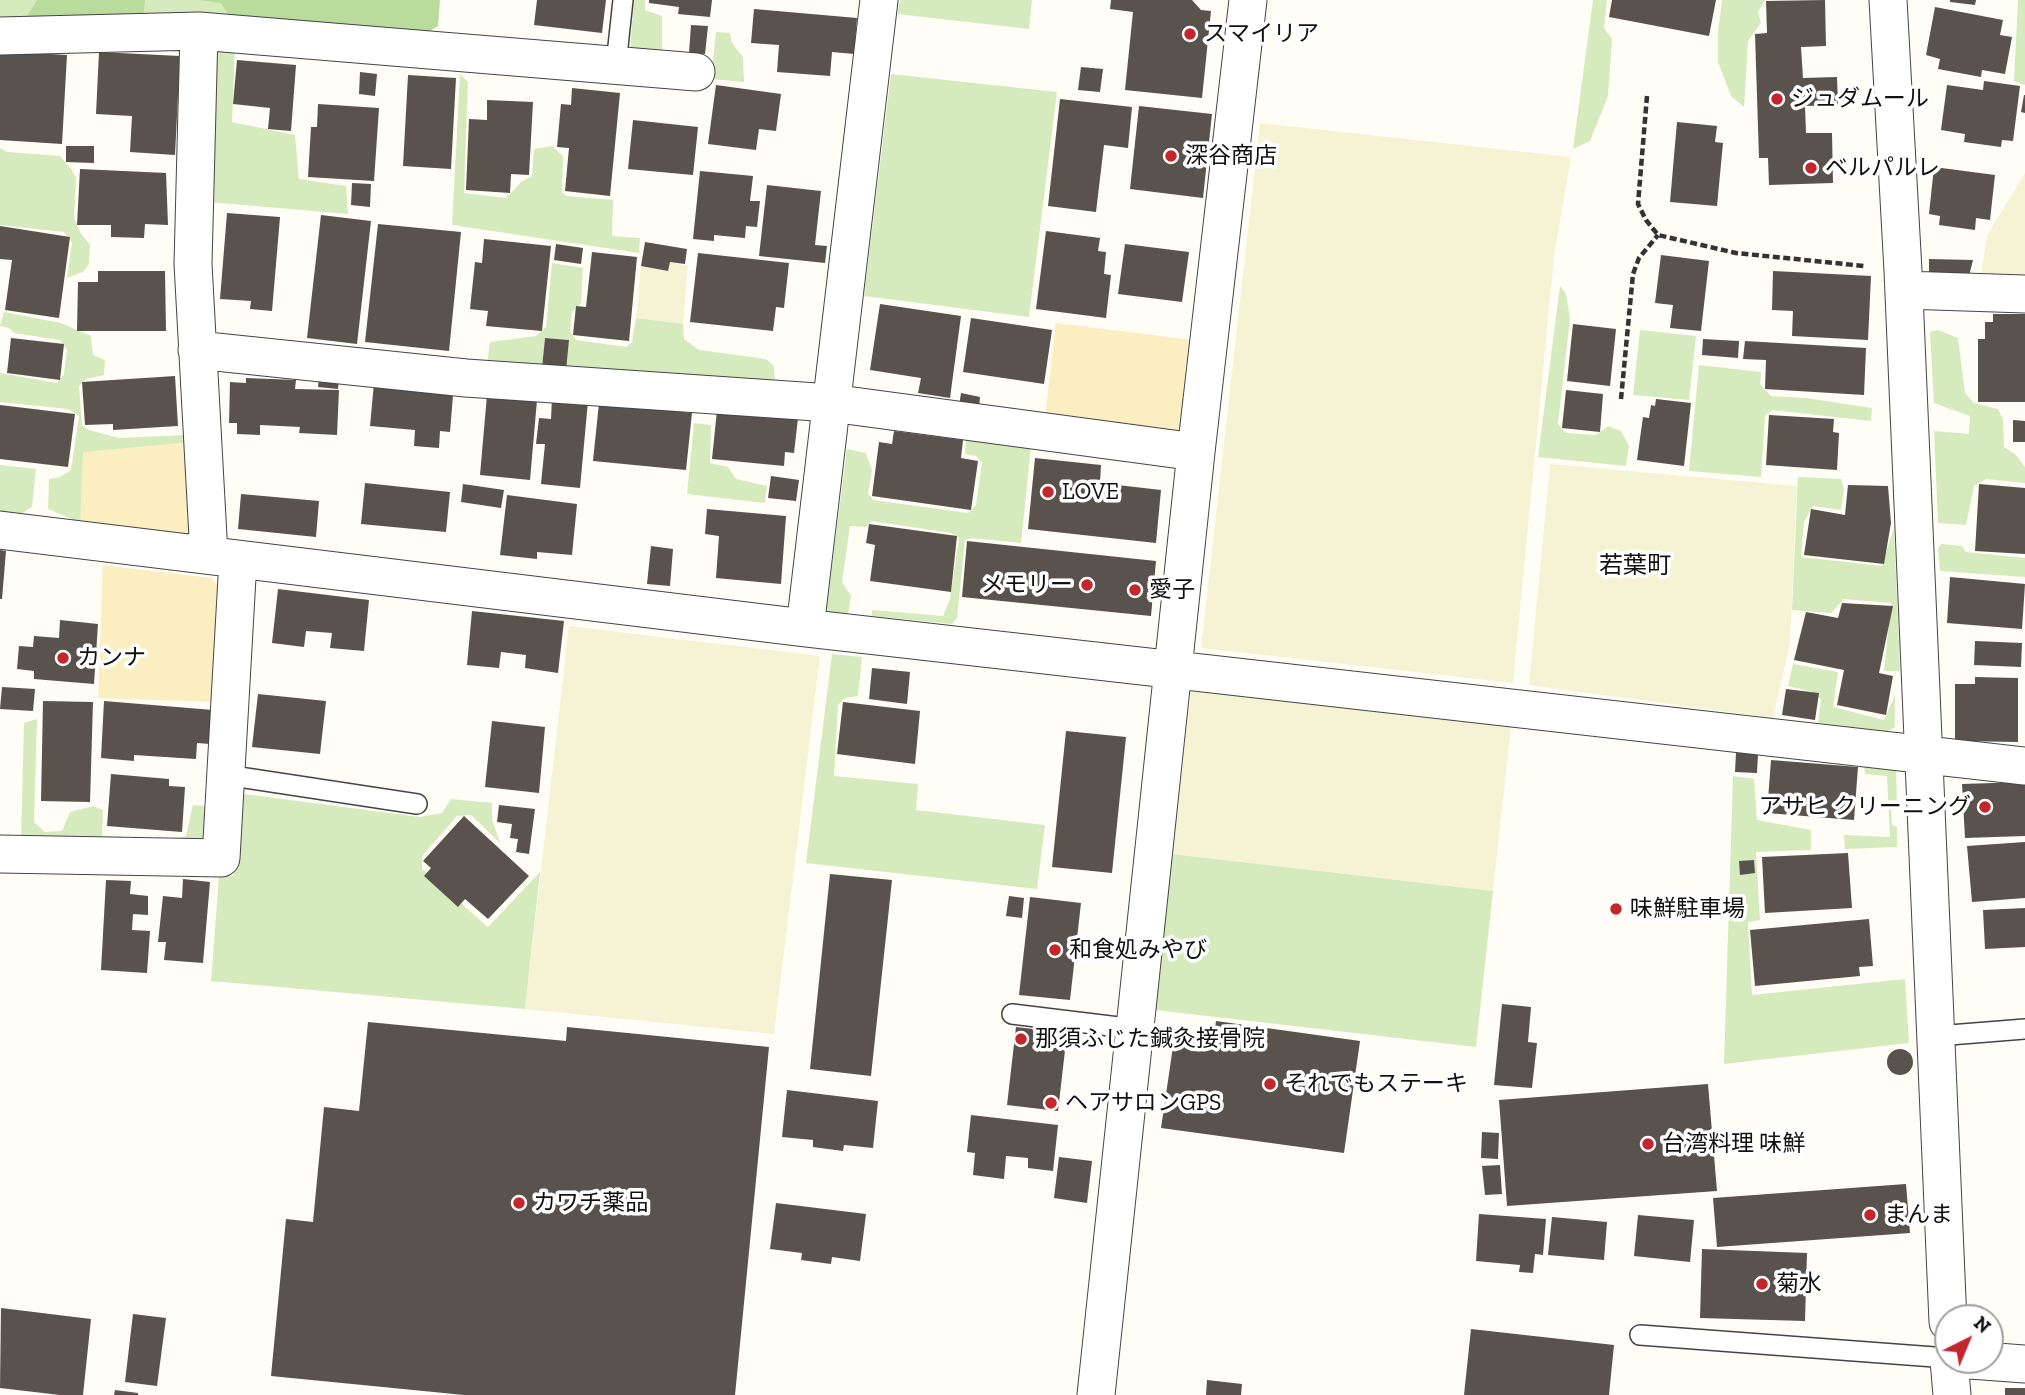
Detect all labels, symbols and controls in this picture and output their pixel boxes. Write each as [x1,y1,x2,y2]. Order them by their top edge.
place label: スマイリア [1204,20,1319,48]
marker: スマイリア [1182,26,1198,42]
place label: ジュダムール [1791,85,1929,113]
marker: ジュダムール [1769,91,1785,107]
place label: 深谷商店 [1185,142,1277,170]
marker: 深谷商店 [1163,148,1179,164]
place label: ベルパルレ [1825,154,1940,182]
marker: ベルパルレ [1803,160,1819,176]
place label: LOVE [1062,478,1119,506]
marker: LOVE [1040,484,1056,500]
district label: 若葉町 [1599,552,1671,580]
place label: メモリー [981,571,1073,599]
place label: 愛子 [1149,576,1195,604]
marker: メモリー [1079,577,1095,593]
marker: 愛子 [1127,582,1143,598]
place label: カンナ [77,644,146,672]
marker: カンナ [55,650,71,666]
place label: アサヒ クリーニング [1759,793,1971,821]
marker: アサヒ クリーニング [1977,799,1993,815]
place label: 味鮮駐車場 [1630,895,1745,923]
marker: 味鮮駐車場 [1608,901,1624,917]
place label: 和食処みやび [1069,936,1207,964]
marker: 和食処みやび [1047,942,1063,958]
place label: 那須ふじた鍼灸接骨院 [1035,1025,1265,1053]
marker: 那須ふじた鍼灸接骨院 [1013,1031,1029,1047]
place label: それでもステーキ [1284,1070,1468,1098]
marker: それでもステーキ [1262,1076,1278,1092]
place label: ヘアサロンGPS [1065,1089,1221,1117]
marker: ヘアサロンGPS [1043,1095,1059,1111]
place label: 台湾料理 味鮮 [1662,1130,1805,1158]
marker: 台湾料理 味鮮 [1640,1136,1656,1152]
place label: カワチ薬品 [533,1189,648,1217]
marker: カワチ薬品 [511,1195,527,1211]
place label: まんま [1884,1201,1953,1229]
marker: まんま [1862,1207,1878,1223]
place label: 菊水 [1776,1270,1822,1298]
marker: 菊水 [1754,1276,1770,1292]
north arrow [1934,1304,2004,1374]
text: N [1969,1311,1995,1338]

